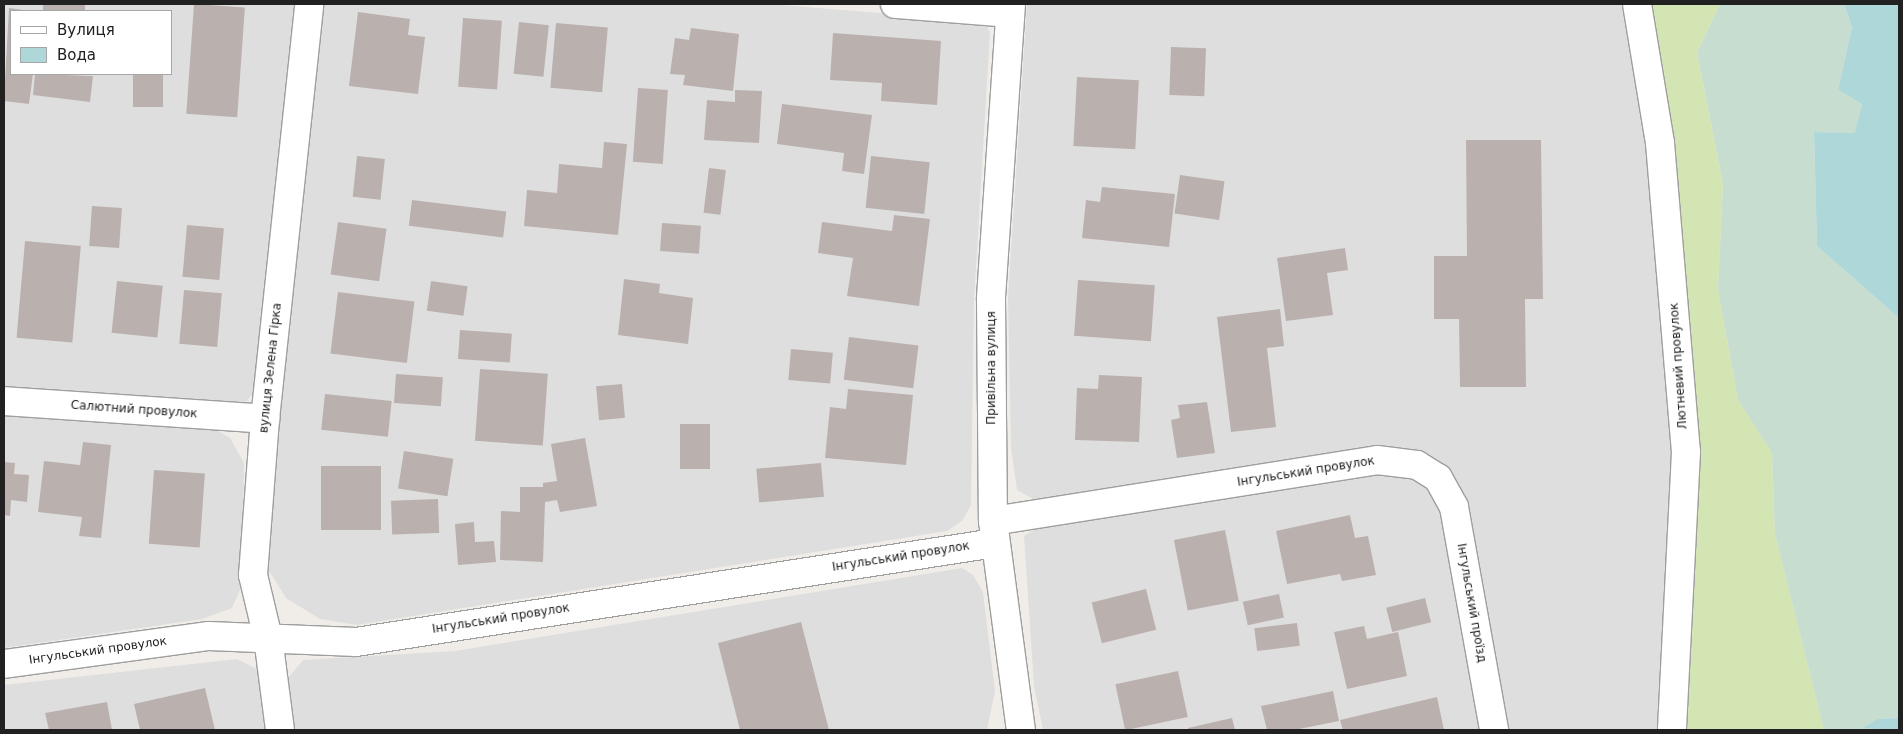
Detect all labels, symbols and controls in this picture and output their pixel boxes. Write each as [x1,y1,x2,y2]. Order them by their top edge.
legend [10,10,172,75]
text: Вулиця [57,21,115,39]
text: Вода [57,46,96,64]
street label: вулиця Зелена Гірка [257,302,285,434]
street label: Лютневий провулок [1667,302,1691,430]
street label: Привільна вулиця [985,311,999,425]
street label: Салютний провулок [70,398,198,422]
street label: Інгульський провулок [1236,454,1376,490]
street label: Інгульський провулок [831,539,971,575]
street label: Інгульський проїзд [1453,542,1489,664]
street label: Інгульський провулок [431,601,571,637]
street label: Інгульський провулок [28,634,168,668]

